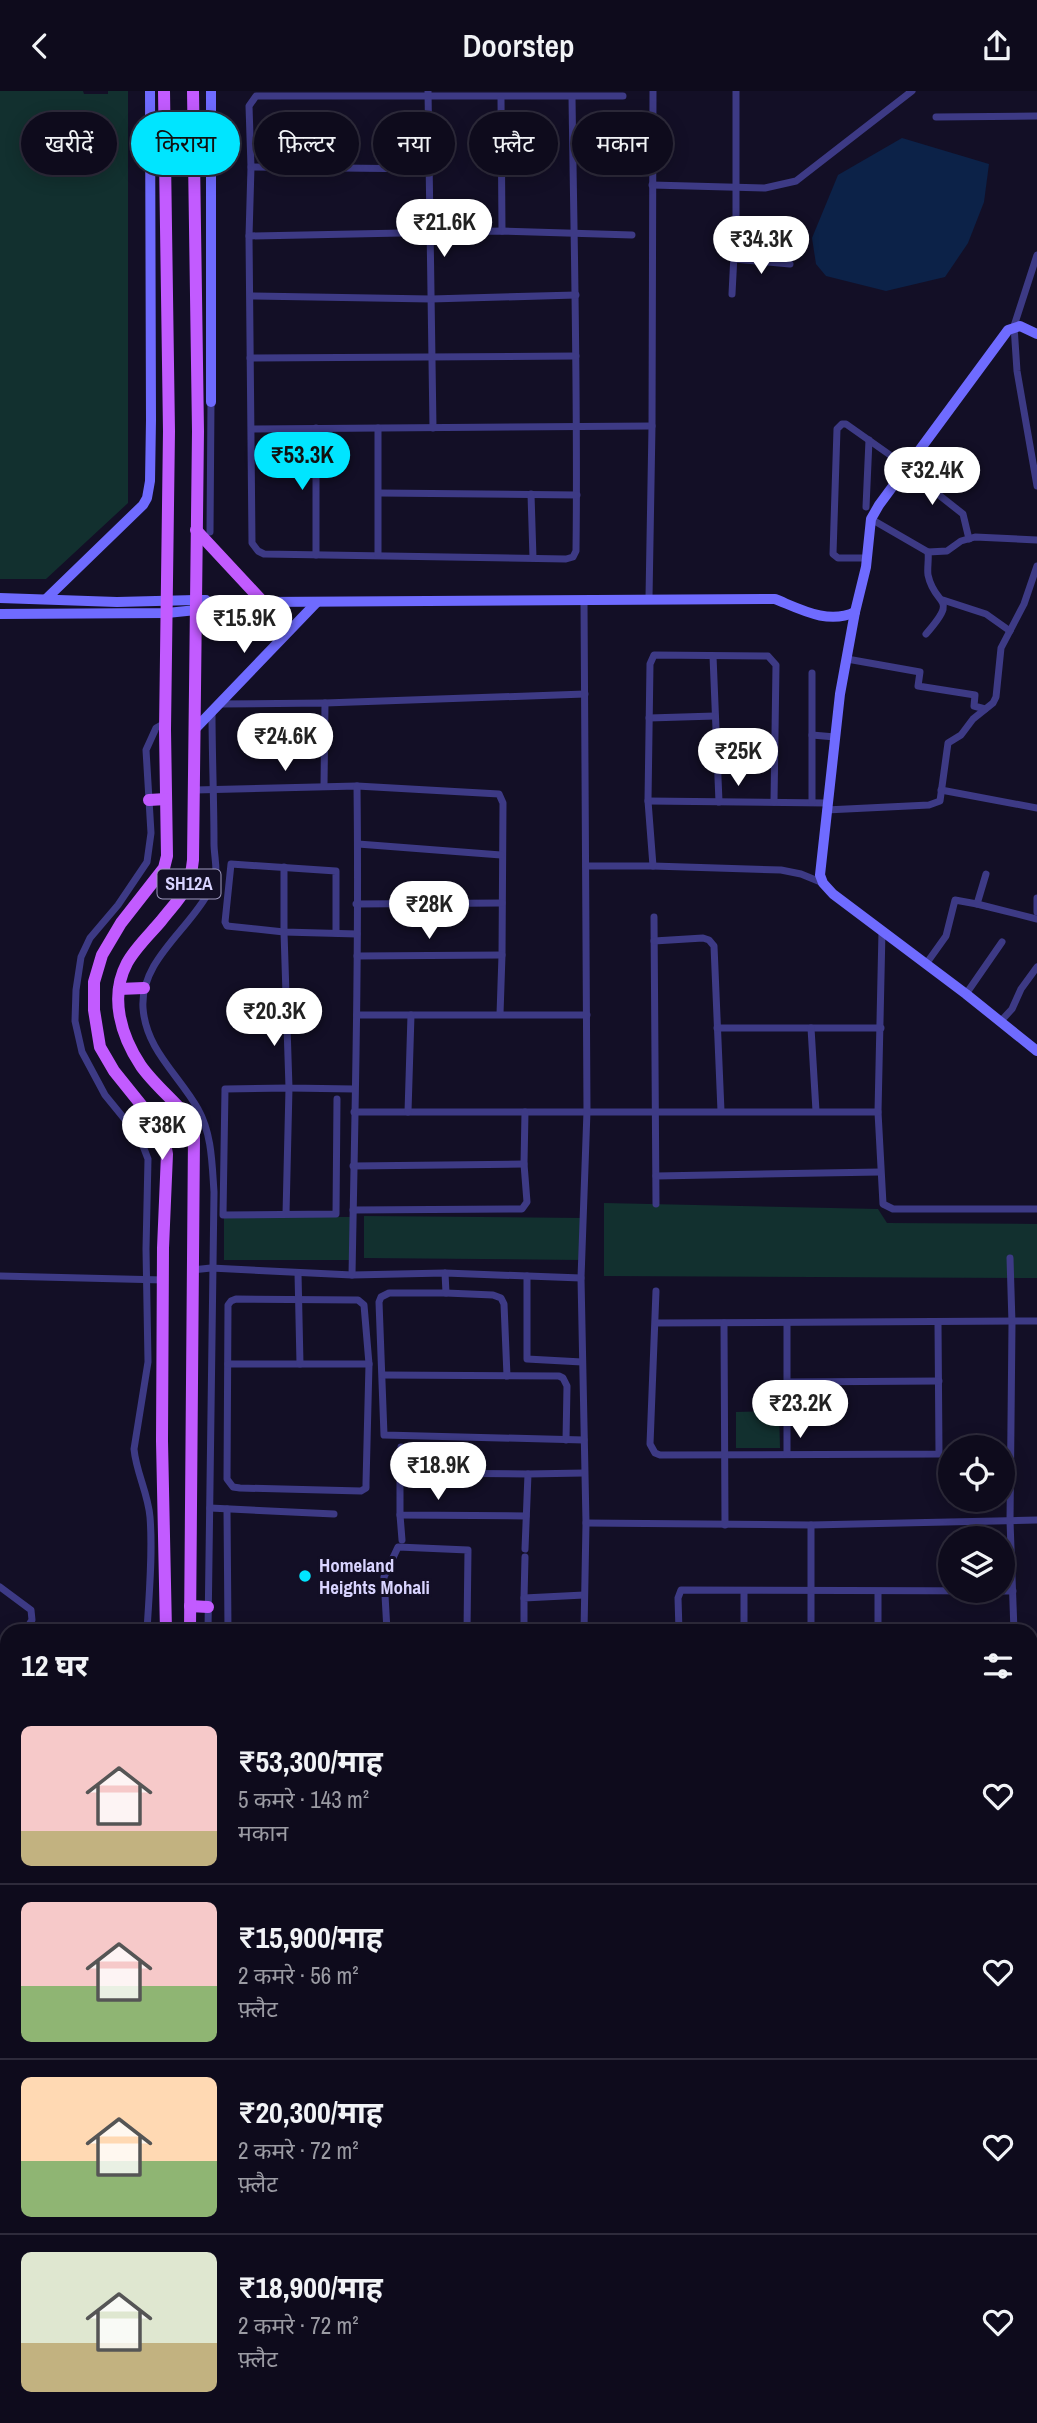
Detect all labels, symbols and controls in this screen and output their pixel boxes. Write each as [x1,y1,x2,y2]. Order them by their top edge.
text: Doorstep [462,24,575,67]
icon: back [21,27,59,65]
icon: share [978,27,1016,65]
chip: खरीदें [21,112,117,175]
chip: किराया [131,112,240,175]
chip: फ़िल्टर [254,112,359,175]
chip: नया [373,112,455,175]
chip: फ़्लैट [469,112,558,175]
chip: मकान [572,112,673,175]
pin: ₹21.6K [387,199,501,259]
text: ₹21.6K [412,206,476,237]
pin: ₹34.3K [704,216,818,276]
text: ₹34.3K [729,223,793,254]
pin: ₹53.3K [245,433,359,492]
text: ₹53.3K [270,439,334,470]
pin: ₹32.4K [875,447,989,507]
text: ₹32.4K [900,454,964,485]
pin: ₹15.9K [187,595,301,655]
text: ₹15.9K [212,602,276,633]
pin: ₹24.6K [228,713,342,773]
text: ₹24.6K [253,720,317,751]
pin: ₹25K [697,729,779,788]
text: ₹25K [714,735,762,766]
road number: SH12A [158,869,220,899]
pin: ₹28K [388,881,470,941]
text: ₹28K [405,888,453,919]
pin: ₹20.3K [217,989,331,1048]
text: ₹20.3K [242,995,306,1026]
pin: ₹38K [121,1103,203,1162]
text: ₹38K [138,1109,186,1140]
pin: ₹23.2K [743,1381,857,1440]
text: ₹23.2K [768,1387,832,1418]
map controls [938,1435,1015,1603]
button: locate [938,1435,1015,1512]
pin: ₹18.9K [381,1443,495,1502]
text: ₹18.9K [406,1449,470,1480]
button: layers [938,1526,1015,1603]
place label: Homeland Heights Mohali [319,1552,430,1600]
marker: Homeland Heights Mohali [297,1568,313,1584]
text: 12 घर [21,1645,88,1685]
icon: filters [979,1647,1017,1685]
text: ₹53,300/माह [238,1741,383,1781]
icon: home [77,1754,161,1838]
icon: heart [979,1777,1017,1815]
text: 5 कमरे · 143 m² [238,1784,369,1815]
text: मकान [238,1817,288,1848]
text: ₹15,900/माह [238,1917,383,1957]
icon: home [77,1930,161,2014]
icon: heart [979,1953,1017,1991]
text: 2 कमरे · 56 m² [238,1960,359,1991]
text: फ़्लैट [238,1993,278,2024]
text: ₹20,300/माह [238,2092,383,2132]
icon: home [77,2105,161,2189]
icon: heart [979,2128,1017,2166]
text: 2 कमरे · 72 m² [238,2135,359,2166]
text: फ़्लैट [238,2168,278,2199]
text: ₹18,900/माह [238,2267,383,2307]
icon: home [77,2280,161,2364]
icon: heart [979,2303,1017,2341]
text: 2 कमरे · 72 m² [238,2310,359,2341]
text: फ़्लैट [238,2343,278,2374]

